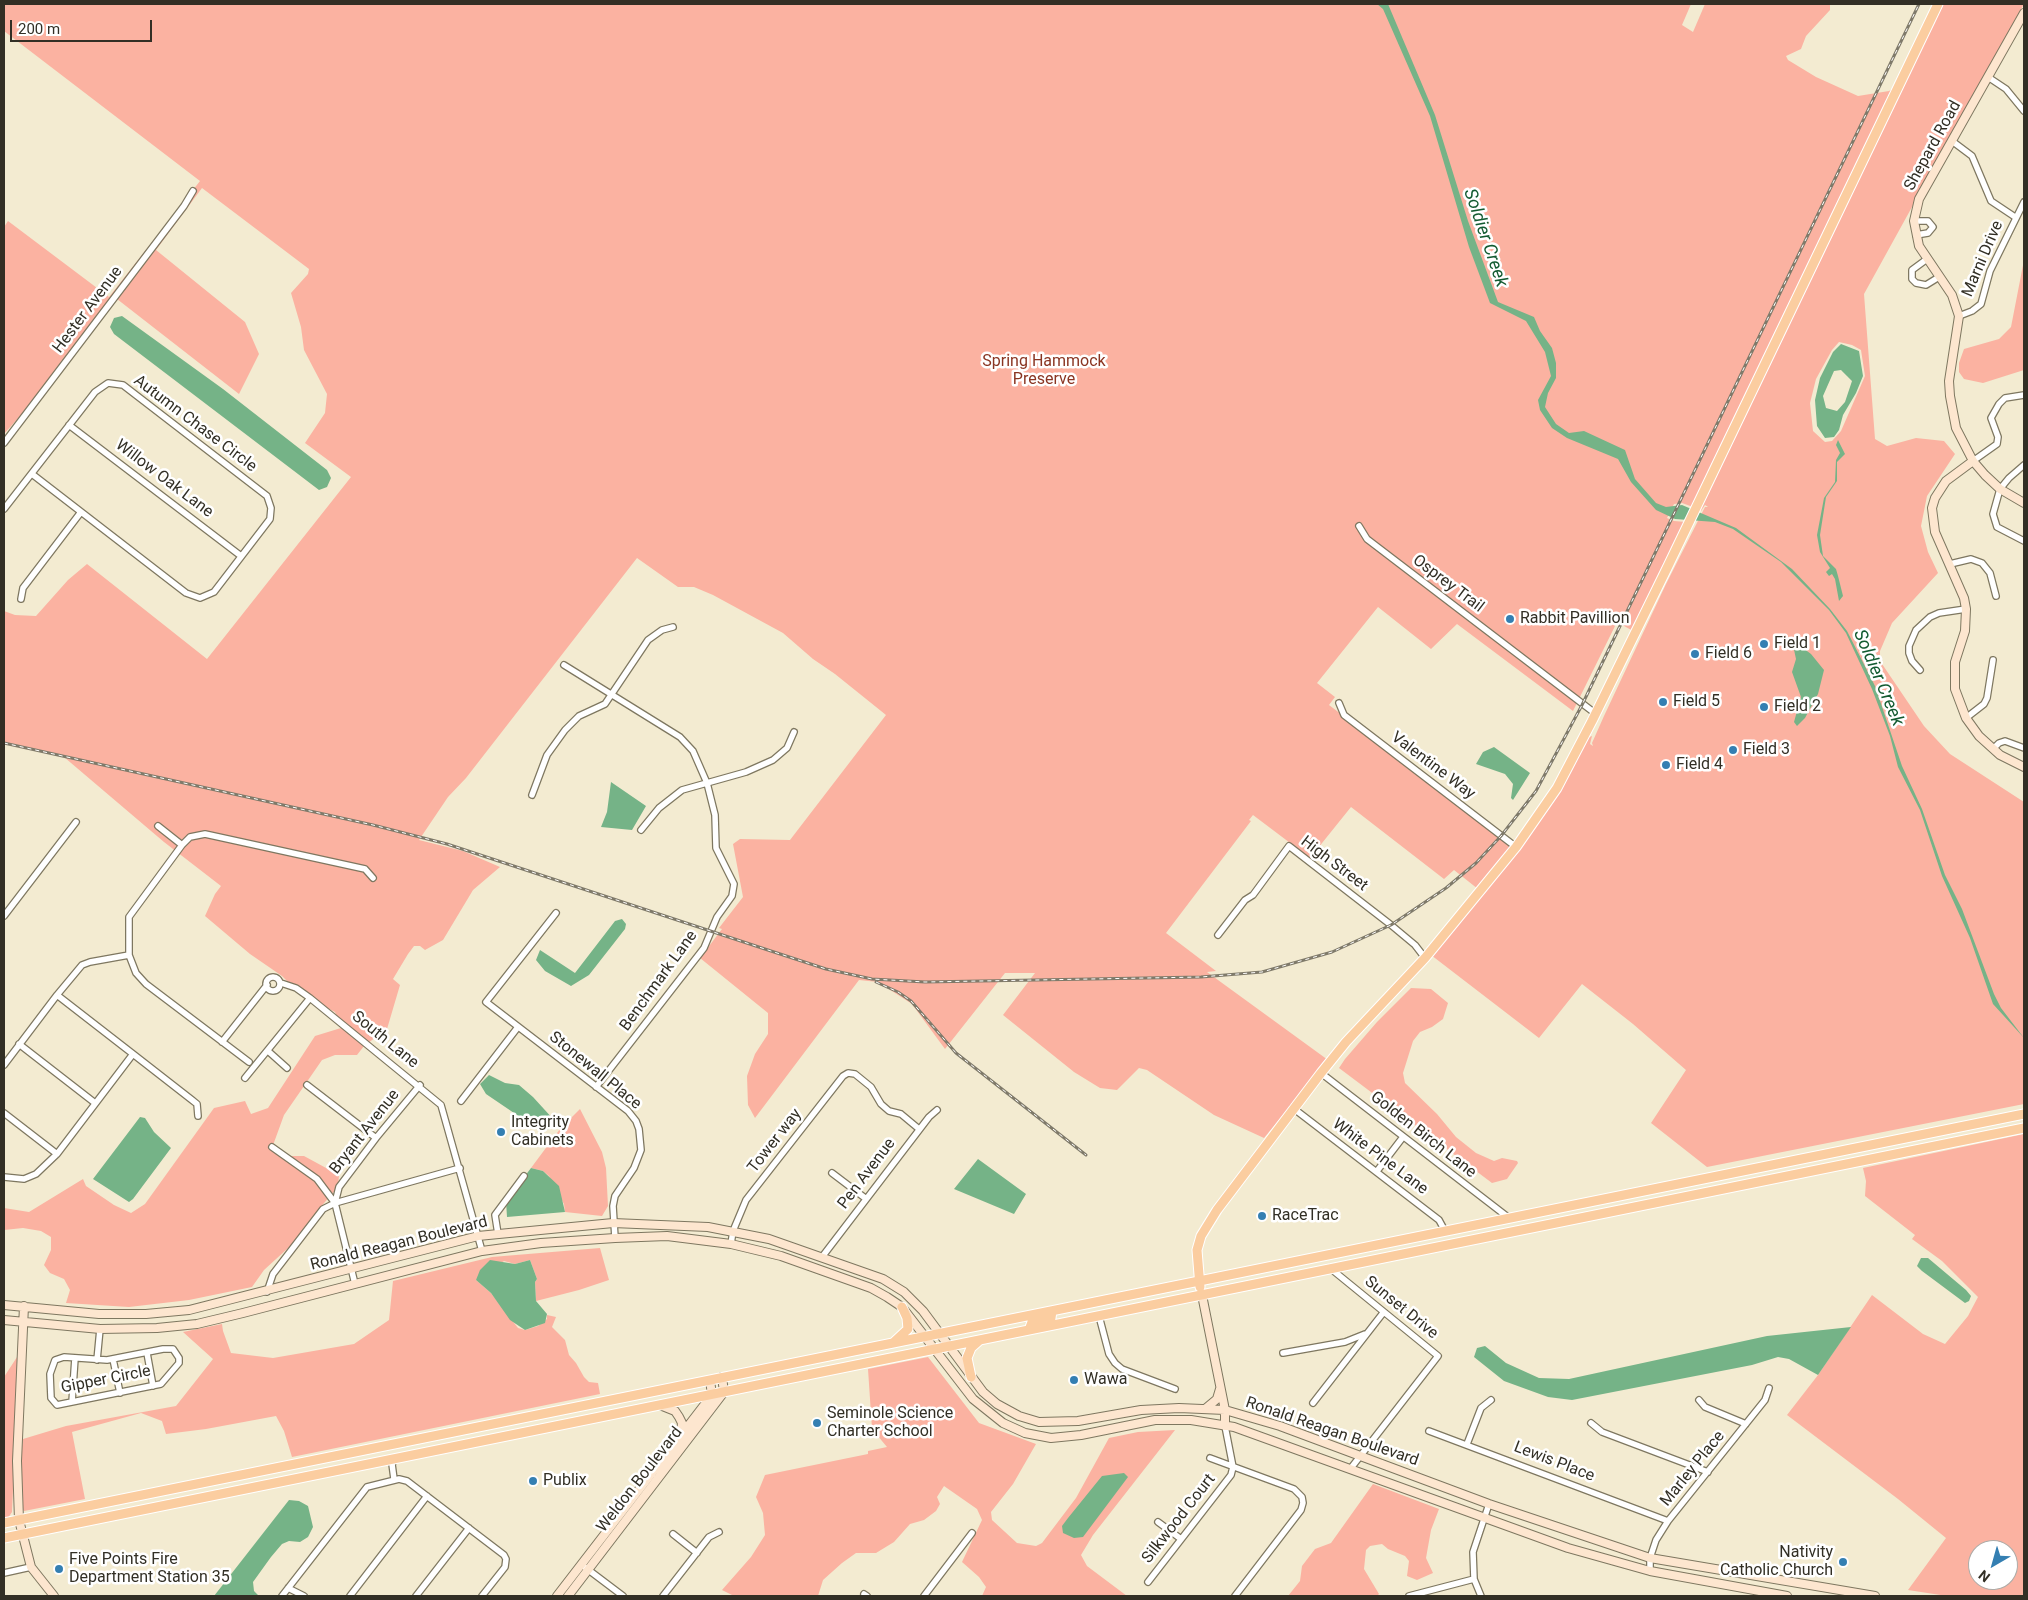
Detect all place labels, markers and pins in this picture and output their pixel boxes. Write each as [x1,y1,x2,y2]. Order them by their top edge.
place label: Rabbit Pavillion [1520,609,1629,629]
marker: Rabbit Pavillion [1504,613,1516,625]
place label: Field 1 [1774,634,1821,654]
marker: Field 1 [1758,638,1770,650]
place label: Field 6 [1705,644,1752,664]
marker: Field 6 [1689,648,1701,660]
place label: Field 5 [1673,692,1720,712]
marker: Field 5 [1657,696,1669,708]
place label: Field 2 [1774,697,1821,717]
marker: Field 2 [1758,701,1770,713]
place label: Field 3 [1743,740,1790,760]
marker: Field 3 [1727,744,1739,756]
place label: Field 4 [1676,755,1723,775]
marker: Field 4 [1660,759,1672,771]
place label: Integrity Cabinets [511,1113,574,1151]
marker: Integrity Cabinets [495,1126,507,1138]
place label: RaceTrac [1272,1206,1339,1226]
marker: RaceTrac [1256,1210,1268,1222]
place label: Wawa [1084,1370,1127,1390]
marker: Wawa [1068,1374,1080,1386]
place label: Seminole Science Charter School [827,1404,953,1442]
marker: Seminole Science Charter School [811,1417,823,1429]
place label: Publix [543,1471,587,1491]
marker: Publix [527,1475,539,1487]
place label: Nativity Catholic Church [1720,1543,1833,1581]
place label: Five Points Fire Department Station 35 [69,1550,230,1588]
marker: Nativity Catholic Church [1837,1556,1849,1568]
marker: Five Points Fire Department Station 35 [53,1563,65,1575]

